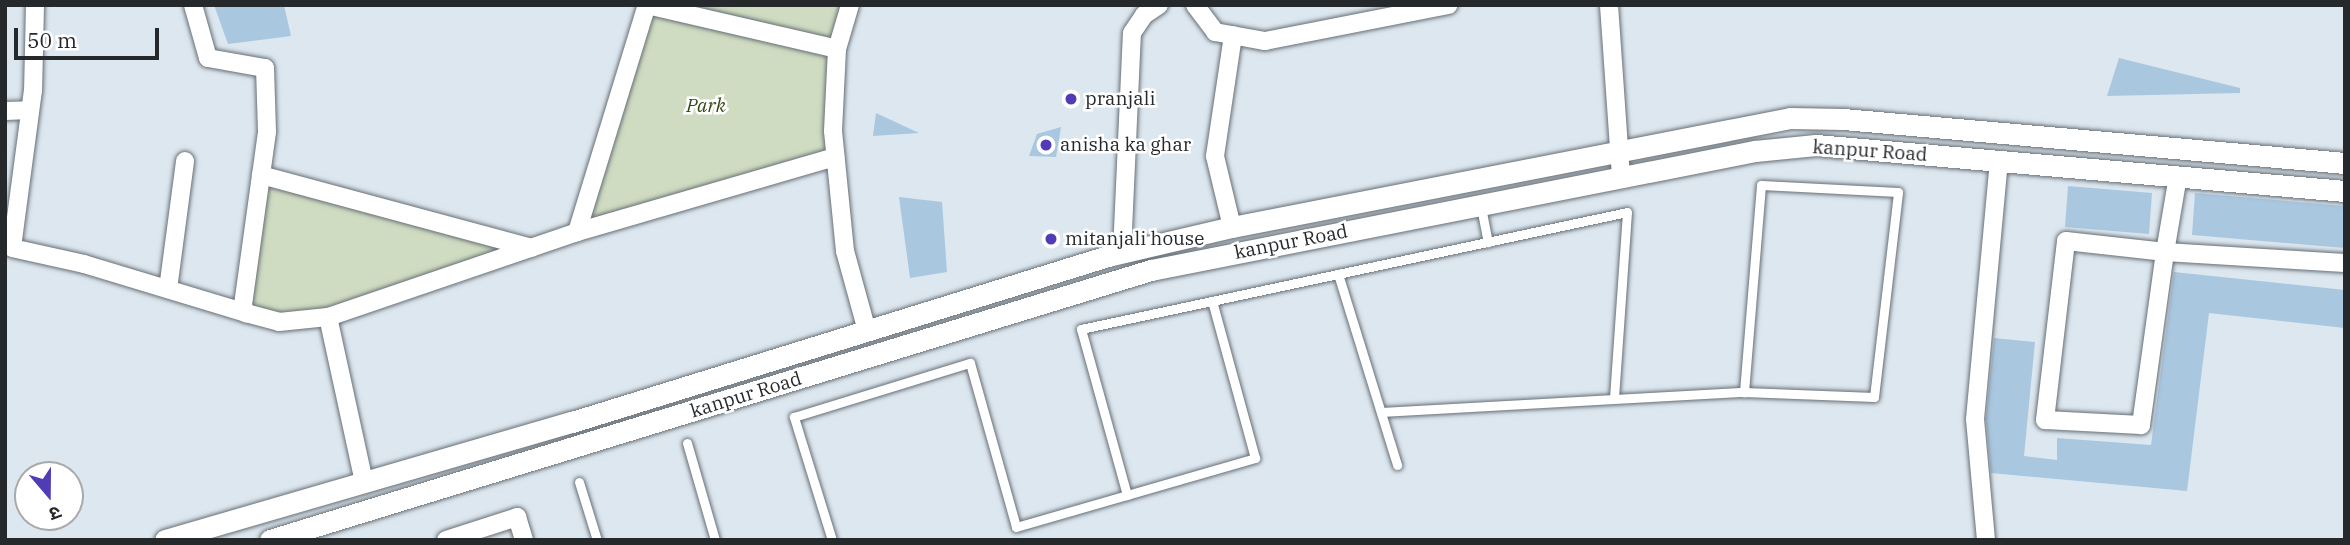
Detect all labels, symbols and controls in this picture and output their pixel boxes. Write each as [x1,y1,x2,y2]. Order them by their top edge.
scale bar [18,14,163,58]
text: 50 m [27,26,77,54]
place label: pranjali [1085,88,1155,110]
marker: pranjali [1063,91,1079,107]
park label: Park [686,95,726,117]
place label: anisha ka ghar [1060,134,1191,156]
street label: kanpur Road [1812,136,1928,166]
marker: anisha ka ghar [1038,137,1054,153]
street label: kanpur Road [1232,220,1350,264]
place label: mitanjali house [1065,228,1204,250]
marker: mitanjali house [1043,231,1059,247]
street label: kanpur Road [688,367,804,423]
north arrow [14,461,84,531]
text: उ [46,501,65,527]

